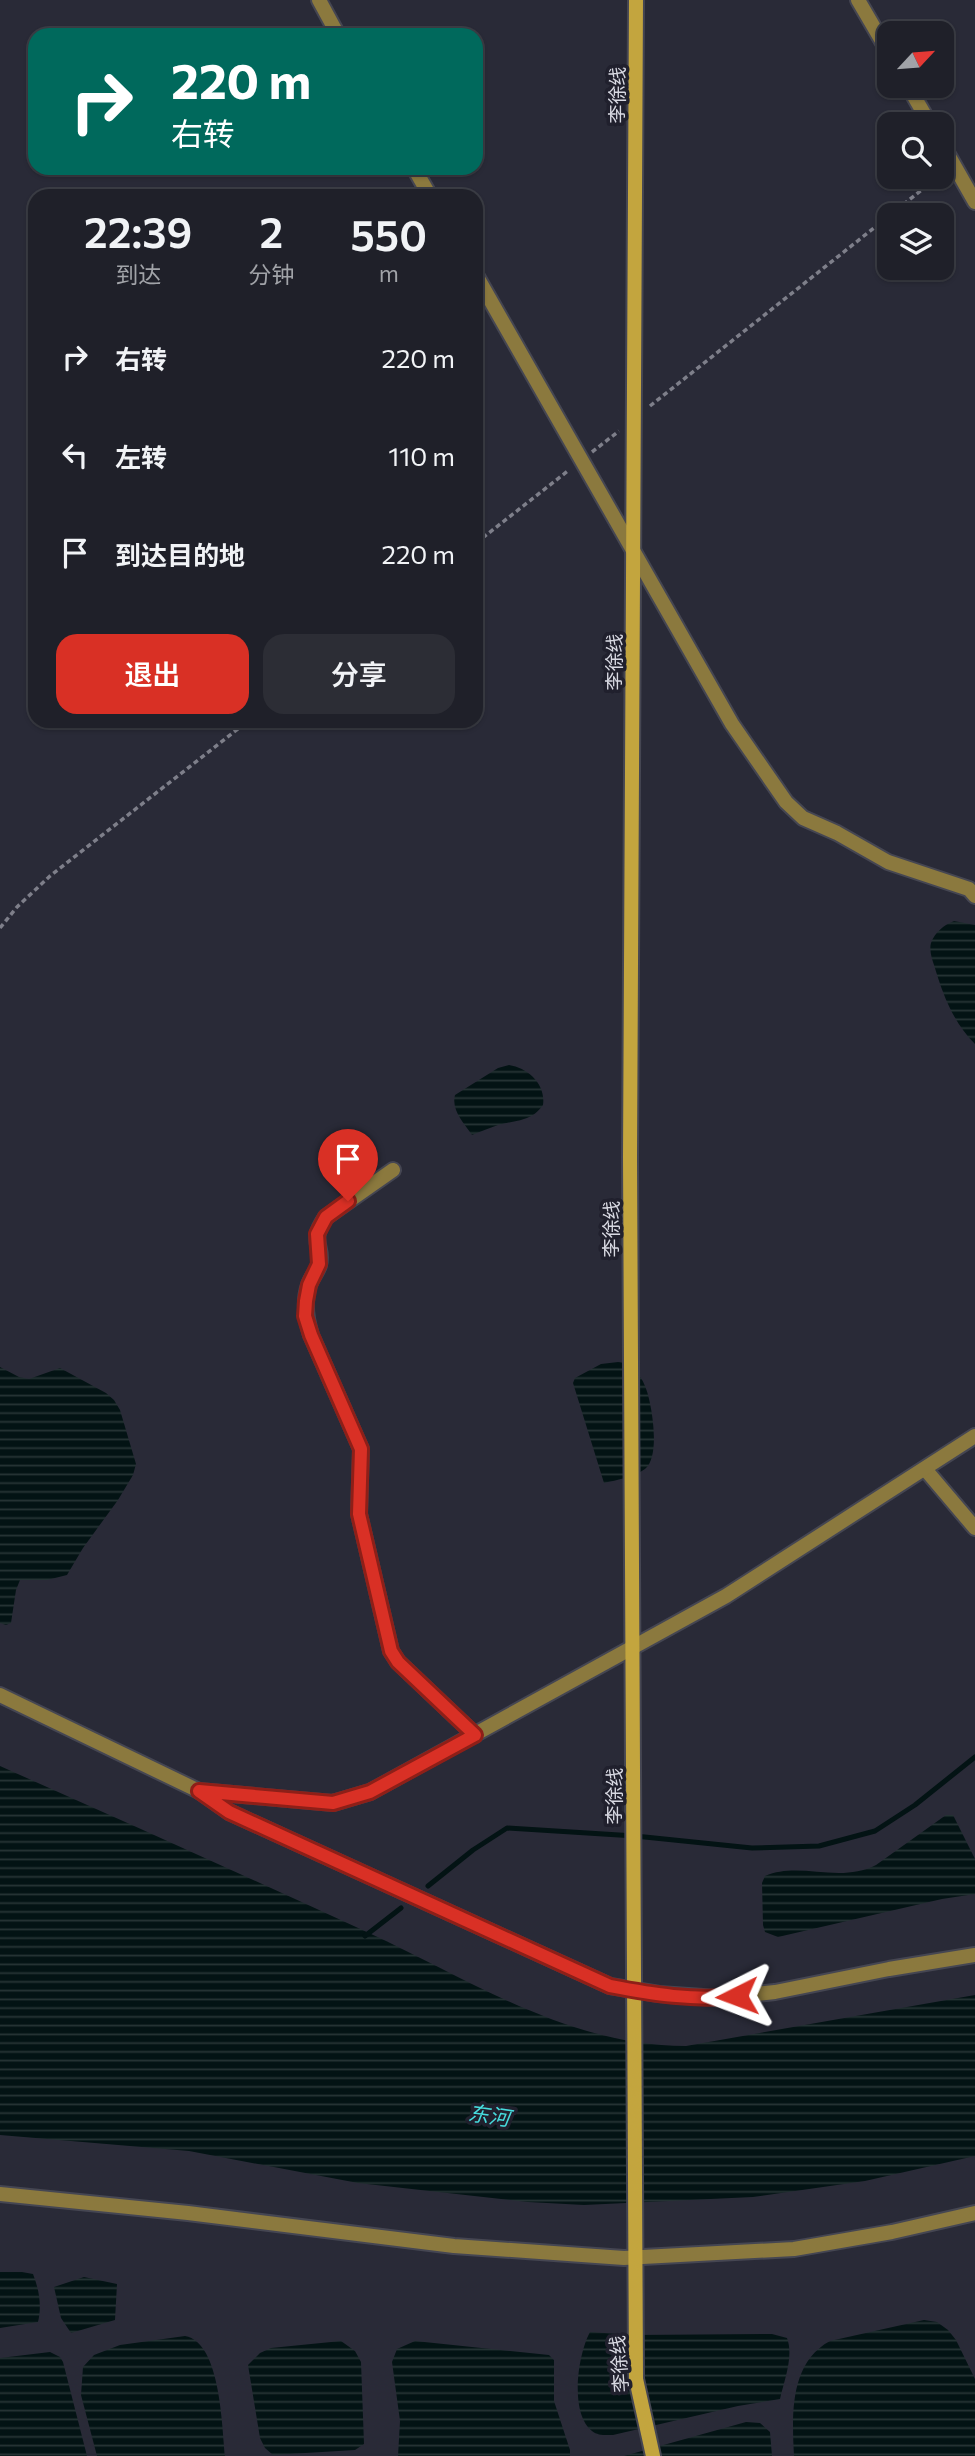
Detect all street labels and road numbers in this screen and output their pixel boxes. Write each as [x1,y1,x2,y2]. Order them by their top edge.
street label: 李徐线 [605,66,628,124]
street label: 李徐线 [602,633,625,691]
street label: 李徐线 [599,1200,622,1258]
street label: 李徐线 [602,1767,625,1825]
street label: 李徐线 [605,2335,632,2393]

